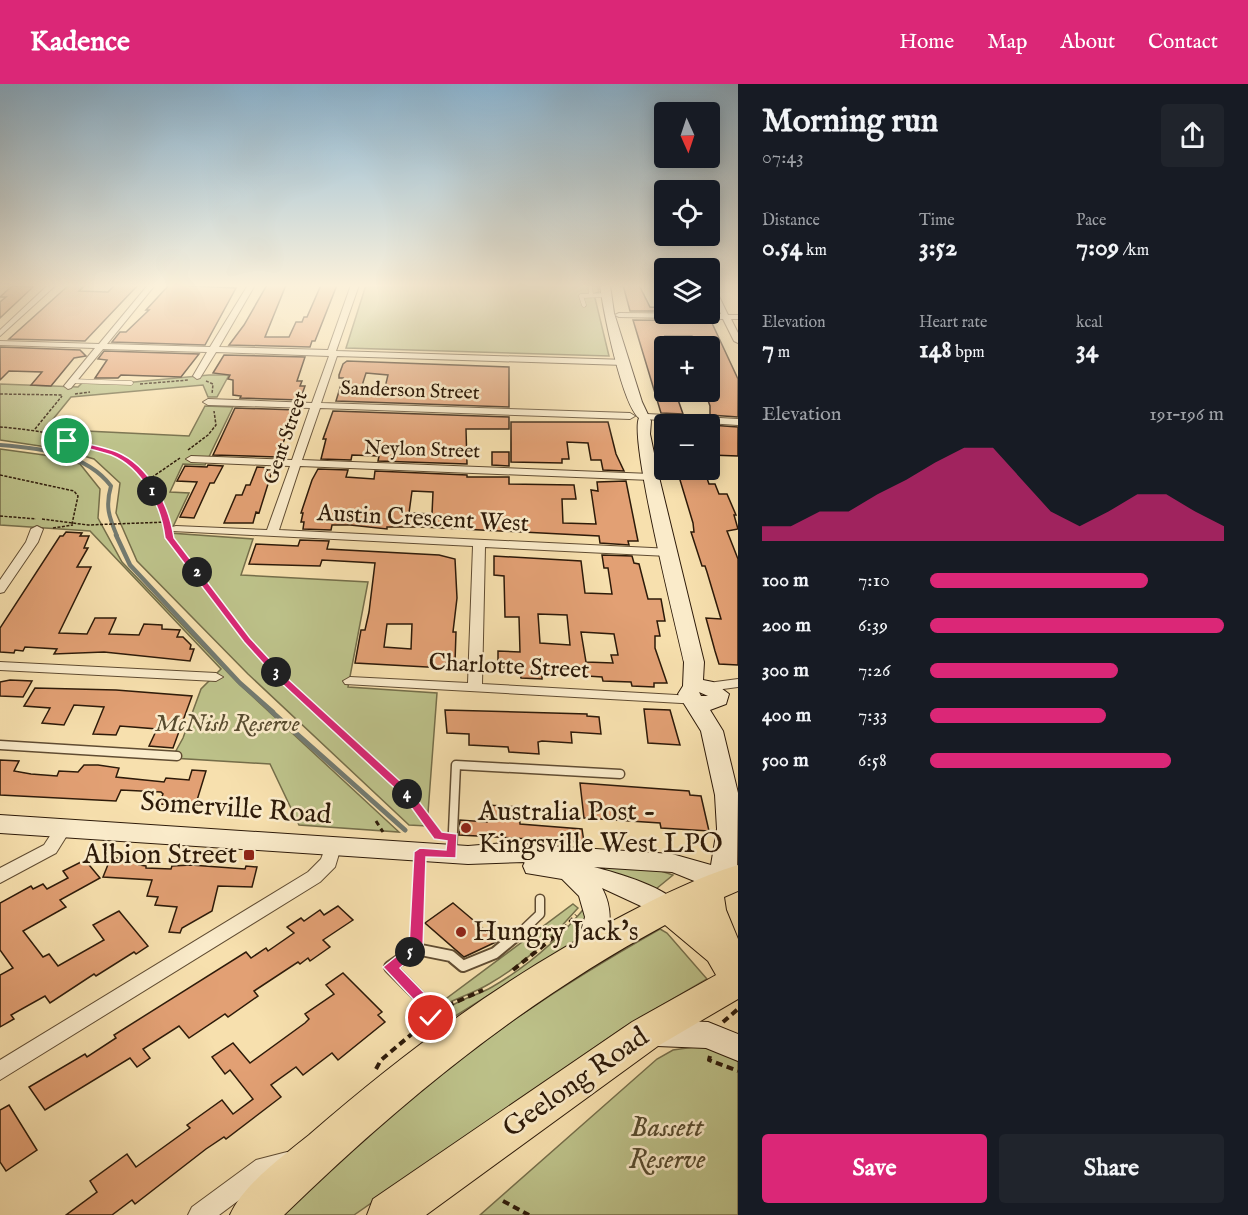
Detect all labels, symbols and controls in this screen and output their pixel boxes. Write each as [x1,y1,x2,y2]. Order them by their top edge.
text: Kadence [30,25,130,60]
text: Home [899,29,954,56]
text: Map [987,29,1027,56]
text: About [1060,29,1115,56]
text: Contact [1148,29,1218,56]
text: Morning run [762,101,938,143]
north arrow [654,102,720,168]
map controls [654,102,720,480]
button: share [1161,104,1224,167]
text: 07:43 [762,145,804,170]
button: locate [654,180,720,246]
text: Distance [762,211,820,231]
text: Time [919,211,955,231]
text: Pace [1076,211,1106,231]
text: 0.54 [762,231,802,264]
text: 3:52 [919,231,957,264]
text: 7:09 [1076,231,1119,264]
text: km [802,241,827,261]
text: /km [1119,241,1149,261]
button: layers [654,258,720,324]
text: Elevation [762,313,825,333]
text: Heart rate [919,313,987,333]
text: kcal [1076,313,1103,333]
text: 7 [762,333,774,366]
text: 148 [919,333,952,366]
text: 34 [1076,333,1098,366]
button: + [654,336,720,402]
text: m [774,343,790,363]
text: bpm [952,343,985,363]
street label: Sanderson Street [340,376,480,406]
street label: Gent Street [258,388,314,488]
text: Elevation [762,402,841,427]
text: 191–196 m [1149,402,1224,427]
button: − [654,414,720,480]
pin [41,415,92,466]
icon: arrive [50,424,83,457]
street label: Neylon Street [363,435,481,465]
pin: 1 [137,476,167,506]
text: 1 [149,481,155,501]
street label: Austin Crescent West [315,498,530,540]
pin: 2 [182,557,212,587]
text: 2 [193,562,201,582]
text: 100 m [762,568,809,593]
text: 7:10 [858,568,890,593]
text: 200 m [762,613,811,638]
text: 6:39 [858,613,888,638]
street label: Charlotte Street [428,647,590,687]
pin: 3 [261,657,291,687]
text: 300 m [762,658,809,683]
text: 7:26 [858,658,890,683]
text: 3 [273,662,279,682]
text: 400 m [762,703,811,728]
text: 7:33 [858,703,888,728]
park label: McNish Reserve [154,709,300,740]
text: 500 m [762,748,809,773]
text: 6:58 [858,748,887,773]
pin: 4 [392,779,422,809]
text: 4 [403,784,411,804]
street label: Somerville Road [139,785,333,833]
place label: Australia Post - Kingsville West LPO [477,795,723,862]
marker: Australia Post - Kingsville West LPO [459,821,473,835]
place label: Albion Street [82,838,237,873]
marker: Albion Street [242,848,256,862]
place label: Hungry Jack's [473,915,639,950]
marker: Hungry Jack's [454,925,468,939]
pin: 5 [395,937,425,967]
text: 5 [407,942,413,962]
pin [405,992,456,1043]
icon: check [414,1001,447,1034]
street label: Geelong Road [496,1020,656,1146]
park label: Bassett Reserve [629,1111,706,1178]
button: Save [762,1134,987,1203]
button: Share [999,1134,1224,1203]

